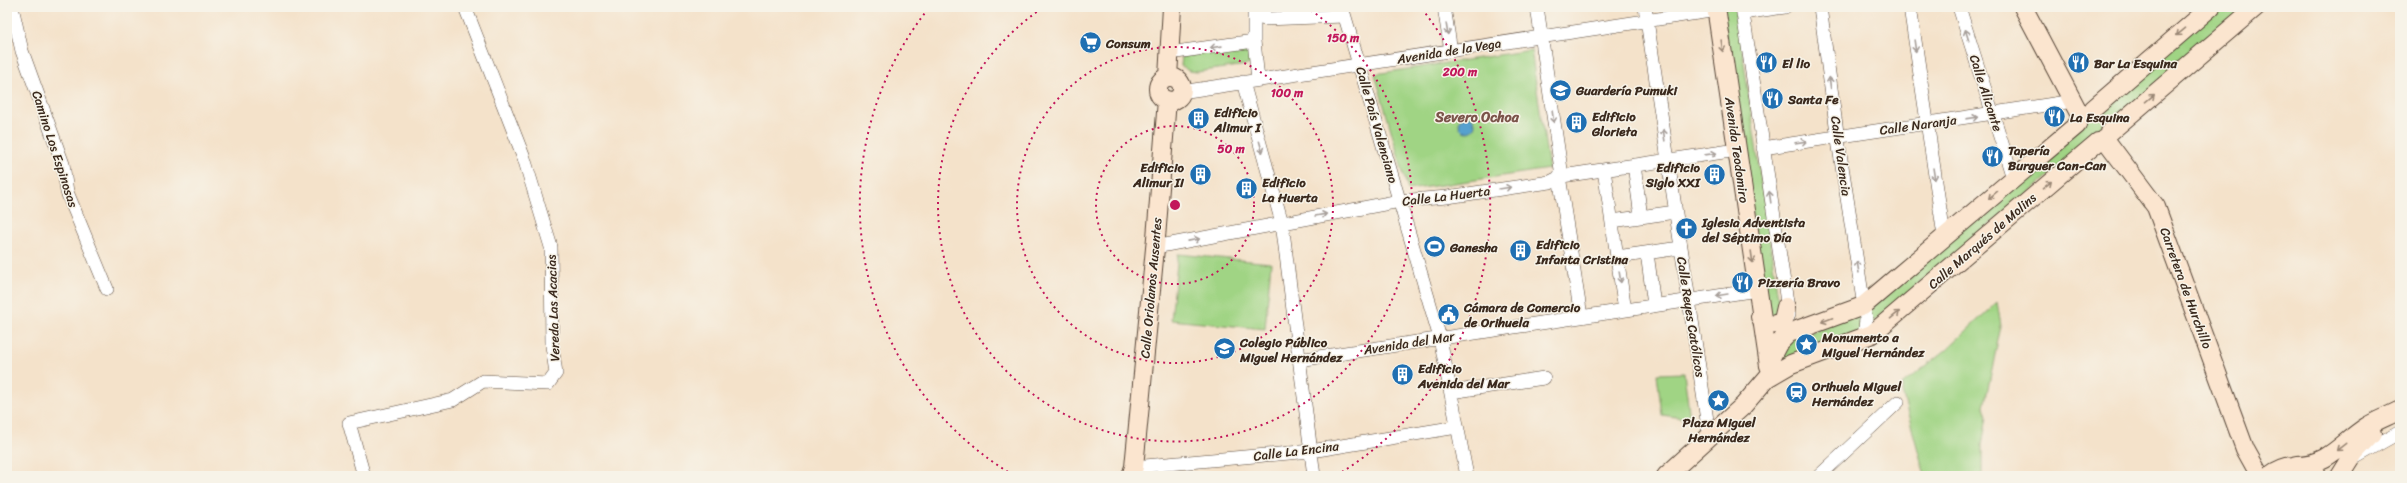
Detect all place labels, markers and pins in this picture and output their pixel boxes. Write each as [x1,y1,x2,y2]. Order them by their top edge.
supermarket icon: Consum [1077,30,1103,56]
place label: Consum [1105,32,1151,55]
restaurant icon: El lio [1754,50,1780,76]
restaurant icon: Bar La Esquina [2066,50,2092,76]
place label: El lio [1782,52,1811,75]
place label: Bar La Esquina [2094,52,2177,75]
school or university icon: Guardería Pumuki [1548,77,1574,103]
place label: Guardería Pumuki [1575,79,1679,102]
restaurant icon: Santa Fe [1759,86,1785,112]
place label: Santa Fe [1787,88,1839,111]
place label: Edificio Alimur I [1213,101,1262,139]
restaurant icon: La Esquina [2042,104,2068,130]
place label: Edificio Glorieta [1591,105,1638,143]
building icon: Edificio Alimur I [1186,106,1212,132]
place label: La Esquina [2070,106,2130,129]
building icon: Edificio Glorieta [1563,110,1589,136]
place label: Tapería Burguer Can-Can [2008,139,2107,177]
restaurant icon: Tapería Burguer Can-Can [1980,144,2006,170]
place label: Edificio Alimur II [1132,156,1185,194]
place label: Edificio Siglo XXI [1645,156,1702,194]
building icon: Edificio Alimur II [1187,161,1213,187]
building icon: Edificio Siglo XXI [1702,161,1728,187]
place label: Edificio La Huerta [1262,171,1318,209]
building icon: Edificio La Huerta [1233,176,1259,202]
centre of rings [1168,198,1182,212]
place label: Iglesia Adventista del Séptimo Día [1701,211,1806,249]
church icon: Iglesia Adventista del Séptimo Día [1673,216,1699,242]
place label: Edificio Infanta Cristina [1535,233,1629,271]
sports icon: Ganesha [1421,234,1447,260]
place label: Ganesha [1449,236,1498,259]
building icon: Edificio Infanta Cristina [1508,238,1534,264]
restaurant icon: Pizzería Bravo [1730,269,1756,295]
place label: Pizzería Bravo [1758,271,1840,294]
place label: Cámara de Comercio de Orihuela [1463,296,1581,334]
public building icon: Cámara de Comercio de Orihuela [1436,301,1462,327]
place label: Monumento a Miguel Hernández [1821,326,1925,364]
place label: Colegio Público Miguel Hernández [1239,331,1343,369]
place icon: Monumento a Miguel Hernández [1794,331,1820,357]
school or university icon: Colegio Público Miguel Hernández [1211,336,1237,362]
place label: Edificio Avenida del Mar [1417,357,1511,395]
building icon: Edificio Avenida del Mar [1390,362,1416,388]
place label: Orihuela Miguel Hernández [1811,375,1902,413]
station icon: Orihuela Miguel Hernández [1783,380,1809,406]
place icon: Plaza Miguel Hernández [1706,387,1732,413]
place label: Plaza Miguel Hernández [1683,411,1757,449]

